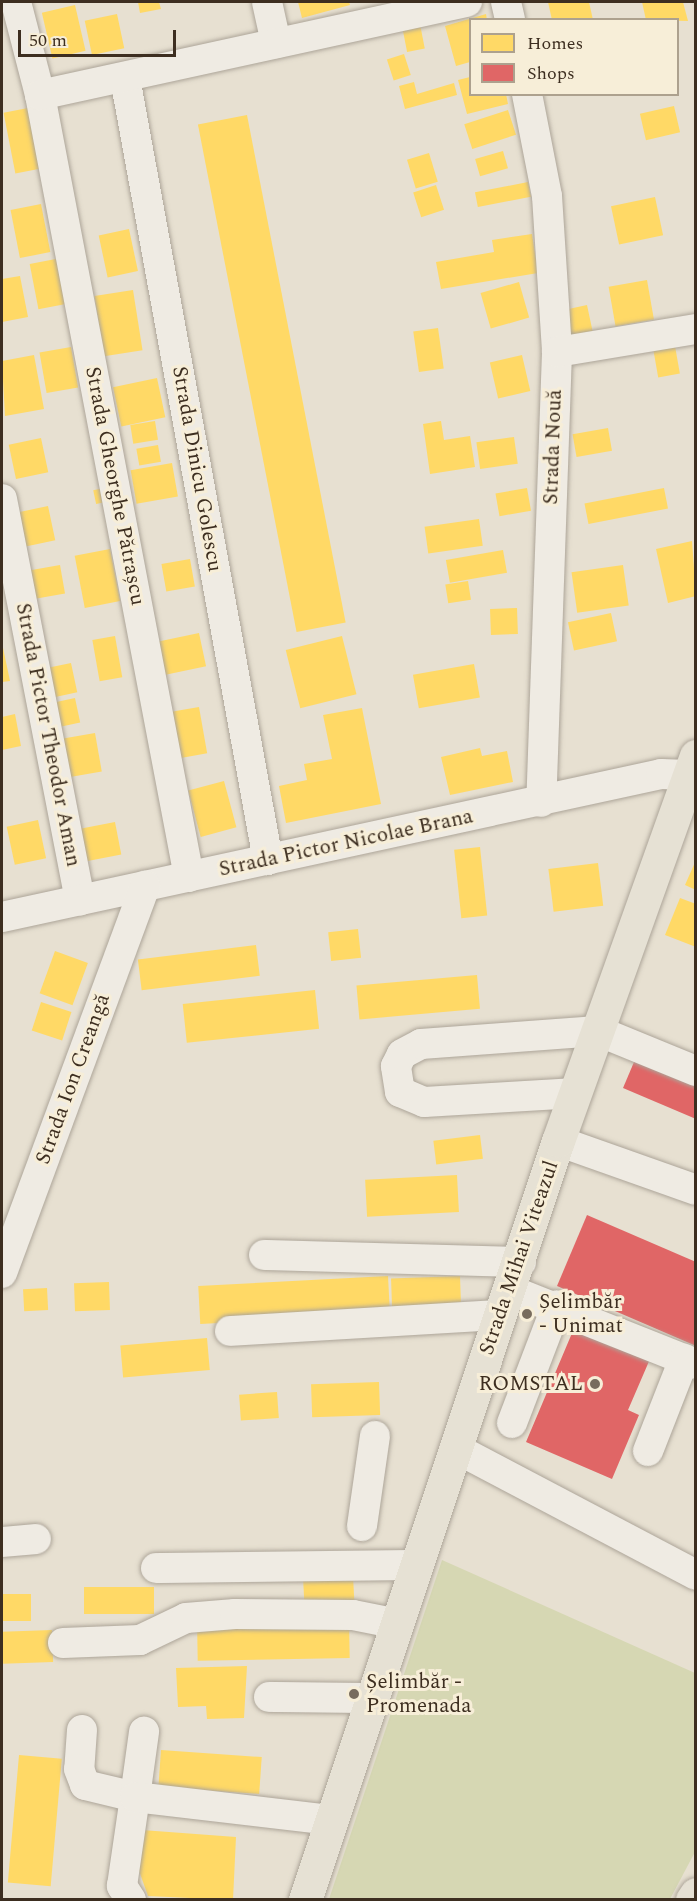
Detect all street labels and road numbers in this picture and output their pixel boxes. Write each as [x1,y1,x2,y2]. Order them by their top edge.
street label: Strada Gheorghe Pătrașcu [79,364,151,608]
street label: Strada Dinicu Golescu [166,364,228,574]
street label: Strada Nouă [538,389,568,505]
street label: Strada Pictor Theodor Aman [10,601,86,869]
street label: Strada Pictor Nicolae Brana [217,804,475,882]
street label: Strada Ion Creangă [30,990,116,1168]
street label: Strada Mihai Viteazul [474,1157,564,1359]

